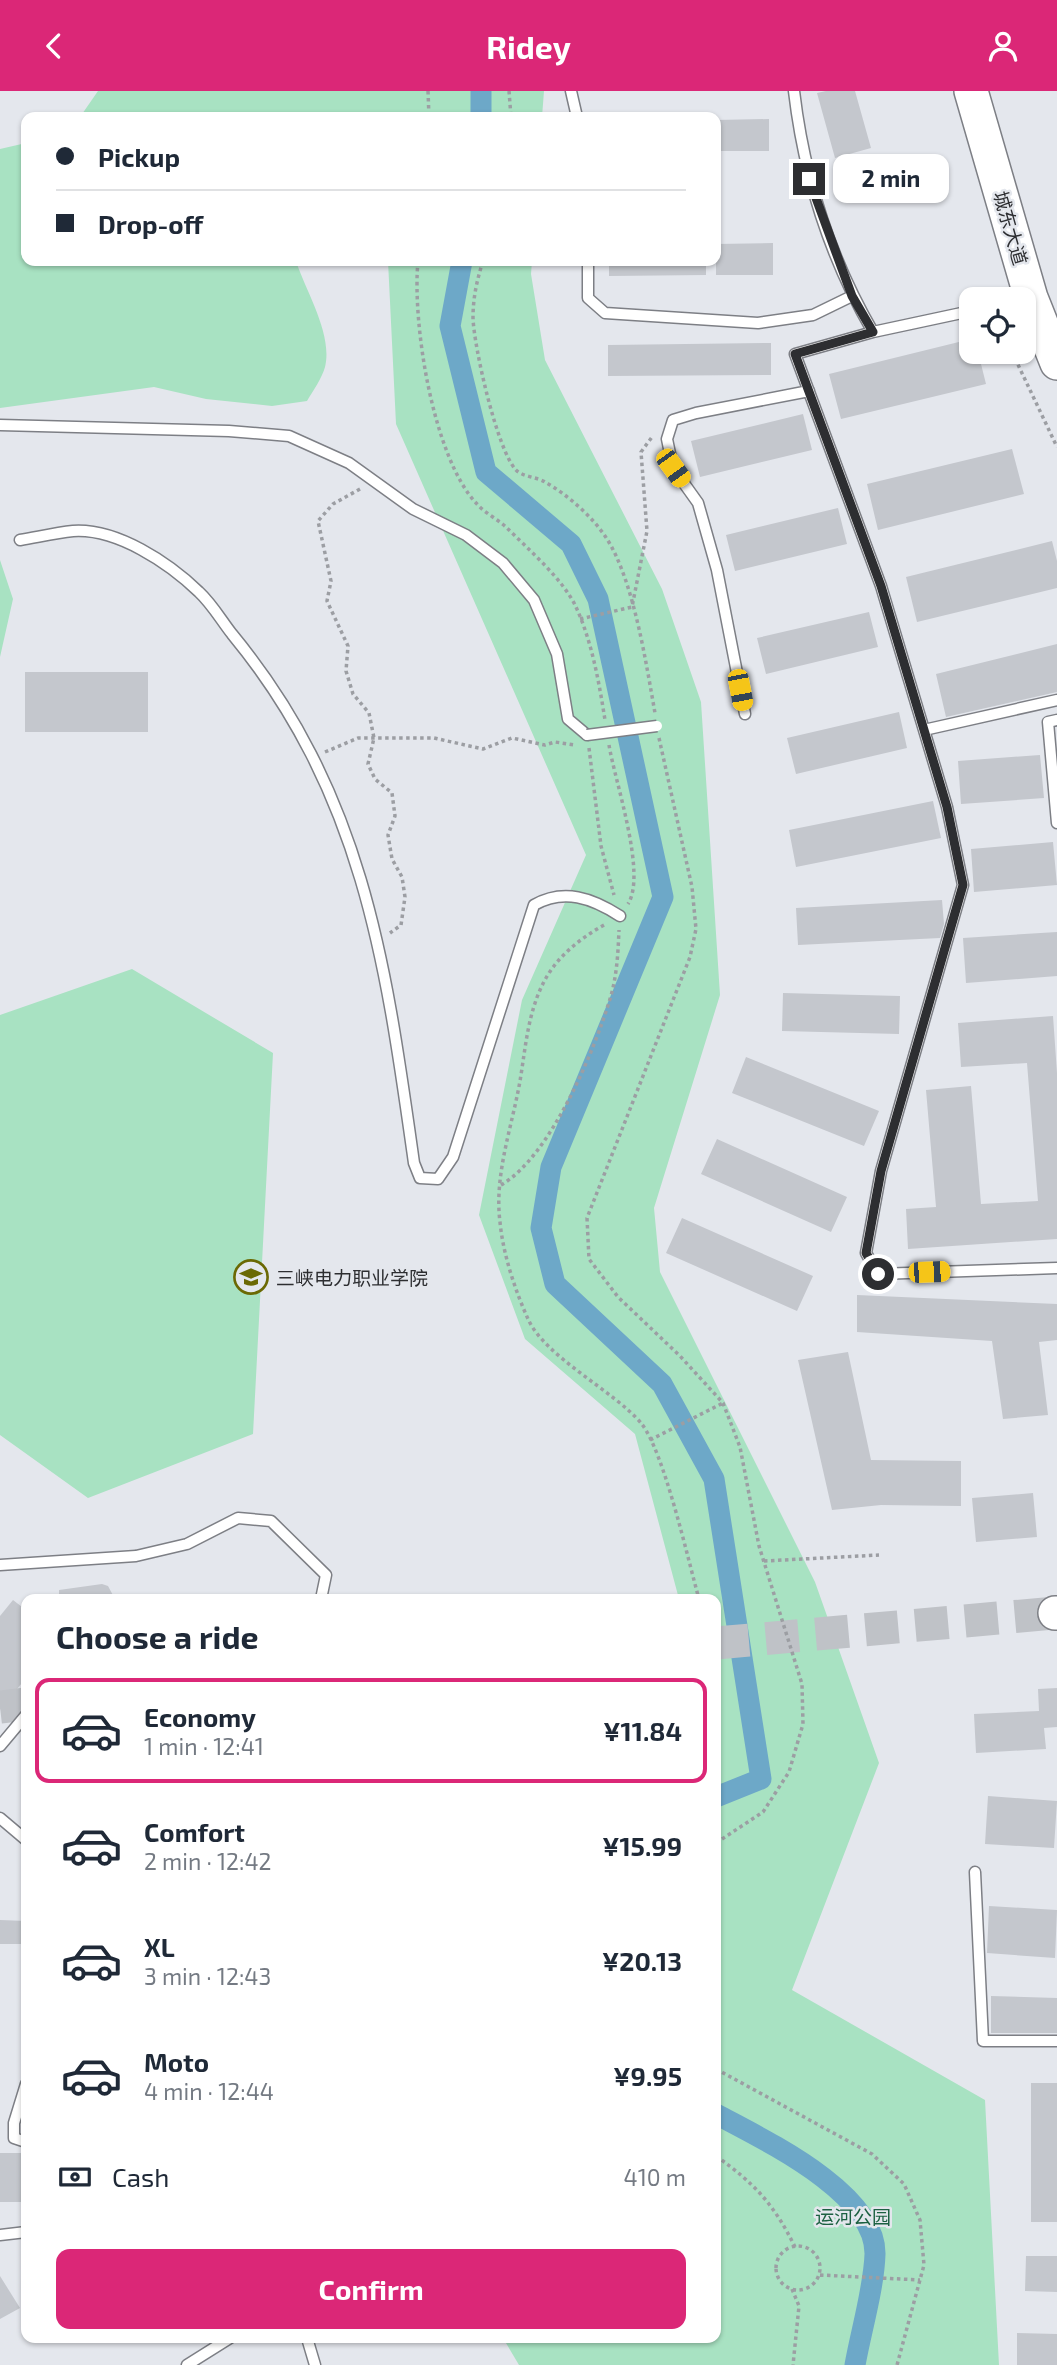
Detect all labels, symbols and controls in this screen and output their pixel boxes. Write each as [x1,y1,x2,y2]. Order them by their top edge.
icon: back [35,27,73,65]
text: Ridey [486,27,571,65]
icon: person [984,27,1022,65]
text: Pickup [98,141,180,172]
callout: 2 min [834,155,949,203]
route end [793,163,825,195]
text: 2 min [862,164,920,192]
street label: 城东大道 [989,188,1033,268]
text: Drop-off [98,208,203,239]
map controls [959,287,1036,364]
button: locate [959,287,1036,364]
car [653,445,694,491]
car [726,667,755,713]
school or university icon: 三峡电力职业学院 [232,1258,270,1296]
route start [862,1258,894,1290]
car [908,1261,951,1283]
place label: 三峡电力职业学院 [276,1266,428,1289]
text: Choose a ride [56,1617,259,1655]
icon: car [60,1699,123,1762]
text: Economy [144,1701,256,1732]
text: ¥11.84 [603,1715,682,1746]
text: 1 min · 12:41 [144,1732,264,1760]
icon: car [60,1814,123,1877]
text: Comfort [144,1816,245,1847]
text: ¥15.99 [602,1830,682,1861]
text: 2 min · 12:42 [144,1847,272,1875]
icon: car [60,1929,123,1992]
text: XL [144,1931,175,1962]
text: ¥20.13 [602,1945,682,1976]
text: 3 min · 12:43 [144,1962,271,1990]
icon: car [60,2044,123,2107]
text: Moto [144,2046,209,2077]
text: ¥9.95 [613,2060,682,2091]
text: 4 min · 12:44 [144,2077,274,2105]
icon: cash [56,2158,94,2196]
text: Cash [112,2161,169,2192]
text: 410 m [624,2163,686,2191]
park label: 运河公园 [815,2205,891,2228]
button: Confirm [56,2249,686,2329]

